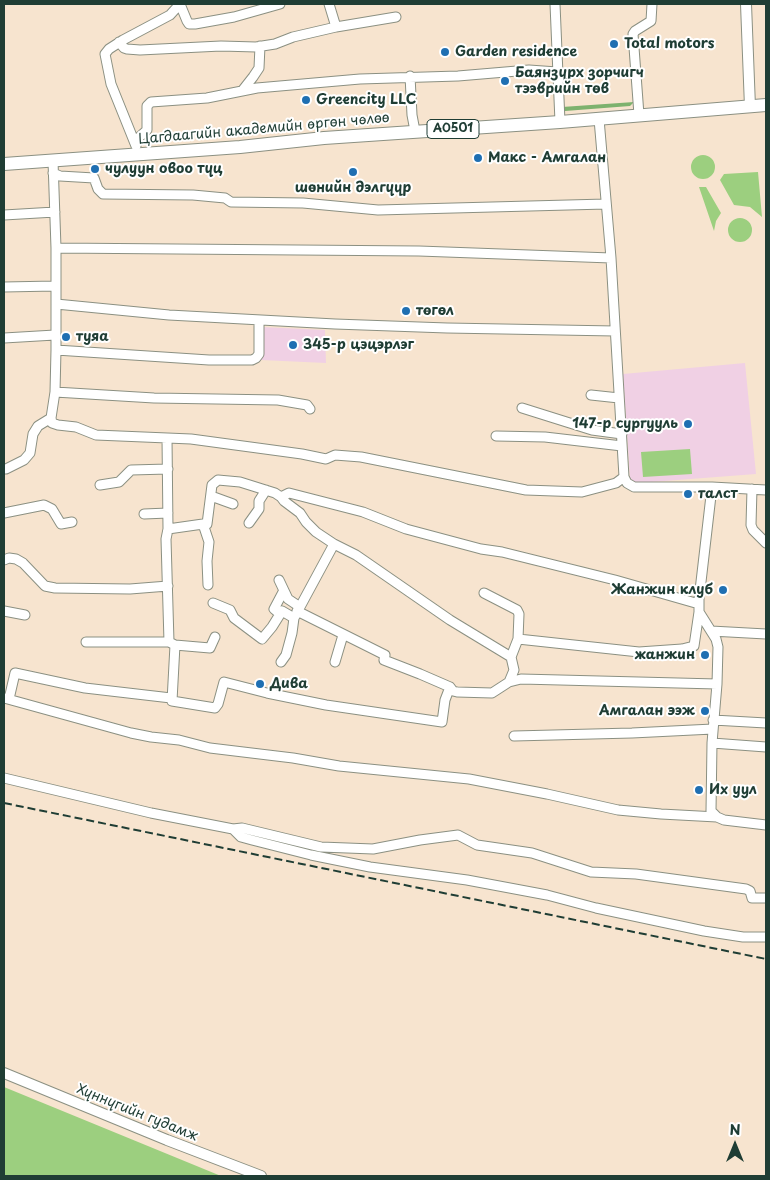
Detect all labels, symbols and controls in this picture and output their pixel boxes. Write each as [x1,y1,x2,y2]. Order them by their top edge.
place label: Total motors [624,36,714,52]
marker: Total motors [608,38,620,50]
place label: Garden residence [455,44,577,60]
marker: Garden residence [439,46,451,58]
place label: Баянзүрх зорчигч тээврийн төв [515,65,644,98]
marker: Баянзүрх зорчигч тээврийн төв [499,75,511,87]
place label: Greencity LLC [316,92,416,108]
marker: Greencity LLC [300,94,312,106]
street label: Цагдаагийн академийн өргөн чөлөө [138,110,390,148]
road number: A0501 [427,120,479,138]
place label: Макс - Амгалан [488,150,606,166]
marker: Макс - Амгалан [472,152,484,164]
place label: чулуун овоо түц [105,161,222,177]
marker: чулуун овоо түц [89,163,101,175]
marker: шөнийн дэлгүүр [347,166,359,178]
place label: шөнийн дэлгүүр [295,180,411,196]
place label: төгөл [416,303,454,319]
marker: төгөл [400,305,412,317]
place label: туяа [76,329,109,345]
marker: туяа [60,331,72,343]
place label: 345-р цэцэрлэг [303,337,414,353]
marker: 345-р цэцэрлэг [287,339,299,351]
place label: 147-р сургууль [572,416,678,432]
marker: 147-р сургууль [682,418,694,430]
place label: талст [698,486,738,502]
marker: талст [682,488,694,500]
place label: Жанжин клуб [611,582,713,598]
marker: Жанжин клуб [717,584,729,596]
place label: жанжин [635,647,695,663]
marker: жанжин [699,649,711,661]
place label: Дива [270,676,308,692]
marker: Дива [254,678,266,690]
place label: Амгалан ээж [599,703,695,719]
marker: Амгалан ээж [699,705,711,717]
place label: Их уул [709,782,757,798]
marker: Их уул [693,784,705,796]
street label: Хүннүгийн гудамж [74,1081,200,1145]
text: N [729,1119,741,1140]
north arrow [710,1120,760,1170]

